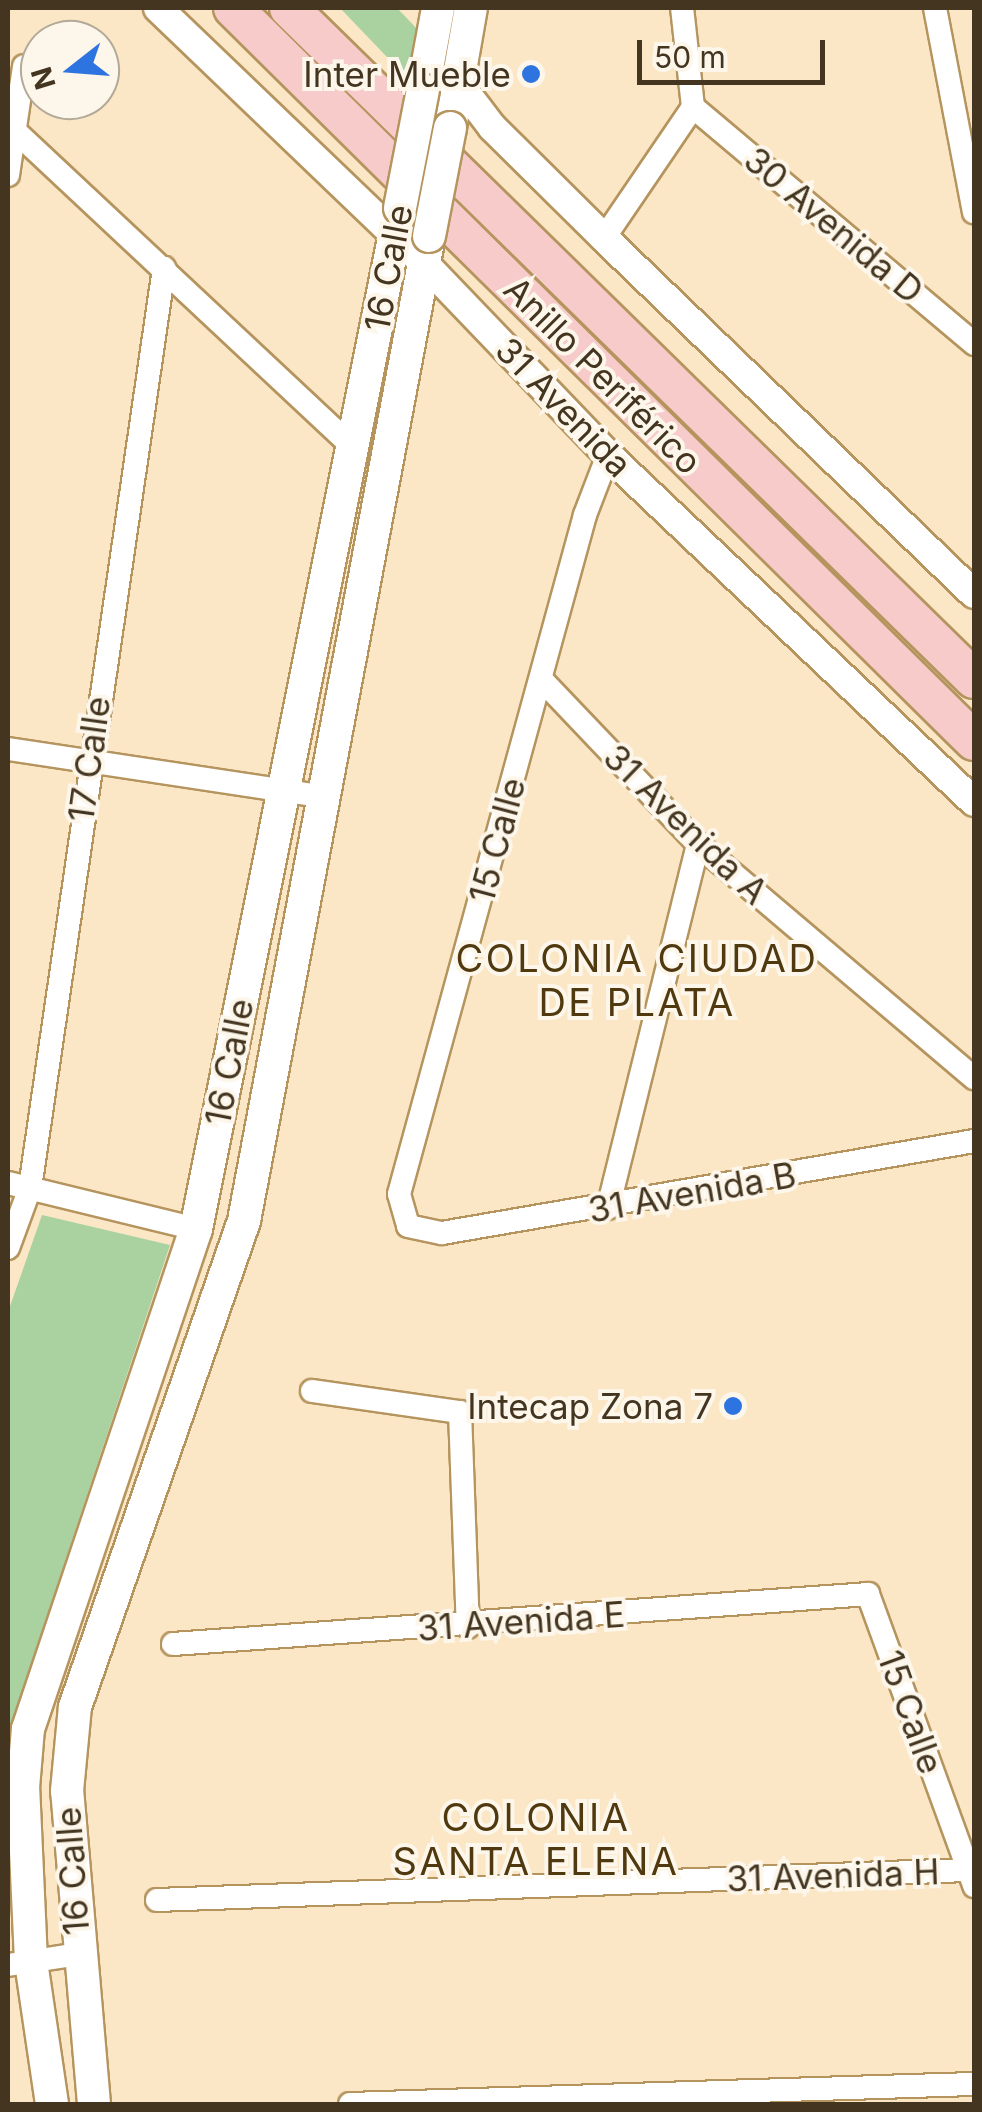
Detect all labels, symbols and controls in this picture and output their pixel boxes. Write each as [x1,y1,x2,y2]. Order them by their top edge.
north arrow [20,20,120,120]
scale bar [642,20,830,82]
text: 50 m [654,39,726,75]
place label: Inter Mueble [303,53,511,95]
text: N [24,63,63,93]
marker: Inter Mueble [520,63,542,85]
street label: 30 Avenida D [736,138,932,312]
street label: 16 Calle [355,201,421,335]
street label: Anillo Periférico [496,268,710,482]
street label: 31 Avenida [487,329,641,485]
street label: 17 Calle [59,693,119,825]
street label: 31 Avenida A [595,736,777,912]
street label: 15 Calle [460,773,534,907]
district label: COLONIA CIUDAD DE PLATA [455,936,819,1026]
street label: 16 Calle [196,995,262,1129]
street label: 31 Avenida B [585,1153,799,1231]
place label: Intecap Zona 7 [467,1385,713,1427]
marker: Intecap Zona 7 [722,1395,744,1417]
street label: 31 Avenida E [416,1593,626,1649]
street label: 15 Calle [869,1645,953,1779]
district label: COLONIA SANTA ELENA [393,1795,679,1885]
street label: 16 Calle [47,1806,97,1936]
street label: 31 Avenida H [726,1850,940,1900]

